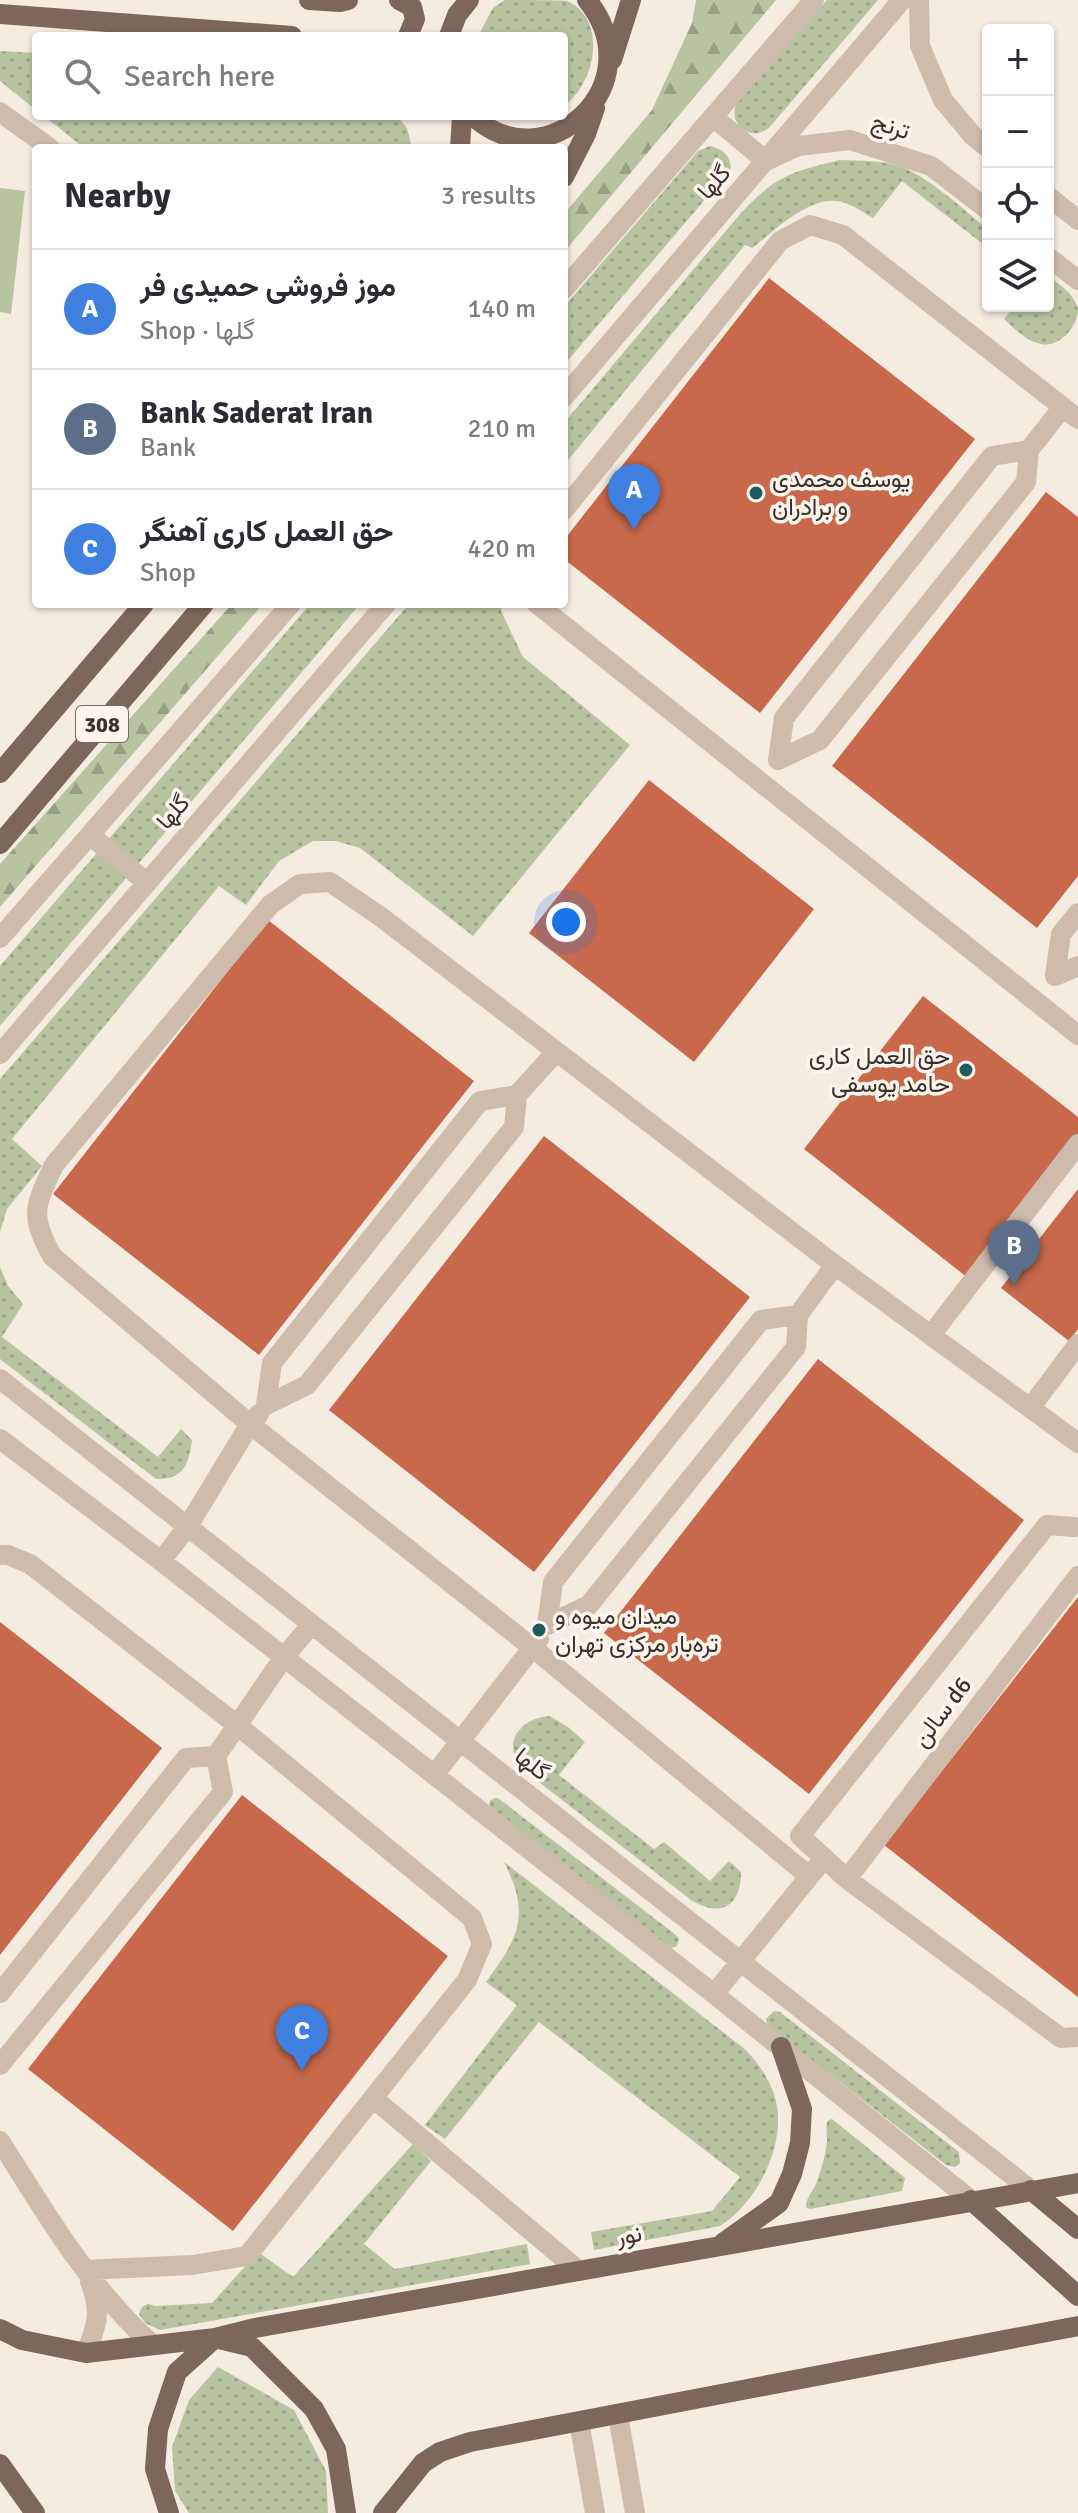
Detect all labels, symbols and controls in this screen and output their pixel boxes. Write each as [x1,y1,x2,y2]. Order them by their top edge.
map controls [982,24,1054,312]
button: + [982,24,1054,96]
search box [32,32,568,120]
icon: search [60,54,104,98]
text: Search here [124,58,275,95]
button: − [982,96,1054,168]
street label: ترنج [868,106,914,148]
street label: گلها [691,158,737,206]
button: locate [982,168,1054,240]
text: Nearby [64,175,171,217]
text: 3 results [441,180,536,212]
button: layers [982,240,1054,312]
text: موز فروشی حمیدی فر [140,268,396,305]
text: A [82,293,98,325]
text: 140 m [467,293,536,325]
text: Shop · گلها [140,315,255,347]
text: Bank Saderat Iran [140,395,373,432]
text: B [82,413,98,445]
text: 210 m [467,413,536,445]
text: Bank [140,432,196,464]
pin: A [608,464,660,530]
place label: یوسف محمدی و برادران [772,464,911,522]
marker: یوسف محمدی و برادران [747,484,765,502]
text: حق العمل کاری آهنگر [140,513,393,550]
text: C [82,533,98,565]
text: 420 m [467,533,536,565]
text: Shop [140,557,196,589]
road number: 308 [76,706,128,742]
street label: گلها [150,788,196,836]
your location [546,902,586,942]
place label: حق العمل کاری حامد یوسفی [809,1041,950,1099]
marker: حق العمل کاری حامد یوسفی [957,1061,975,1079]
pin: B [988,1220,1040,1286]
place label: میدان میوه و تره‌بار مرکزی تهران [555,1601,719,1659]
marker: میدان میوه و تره‌بار مرکزی تهران [530,1621,548,1639]
street label: سالن d6 [906,1671,978,1753]
street label: گلها [508,1741,556,1787]
pin: C [276,2005,328,2071]
street label: نور [613,2218,644,2252]

